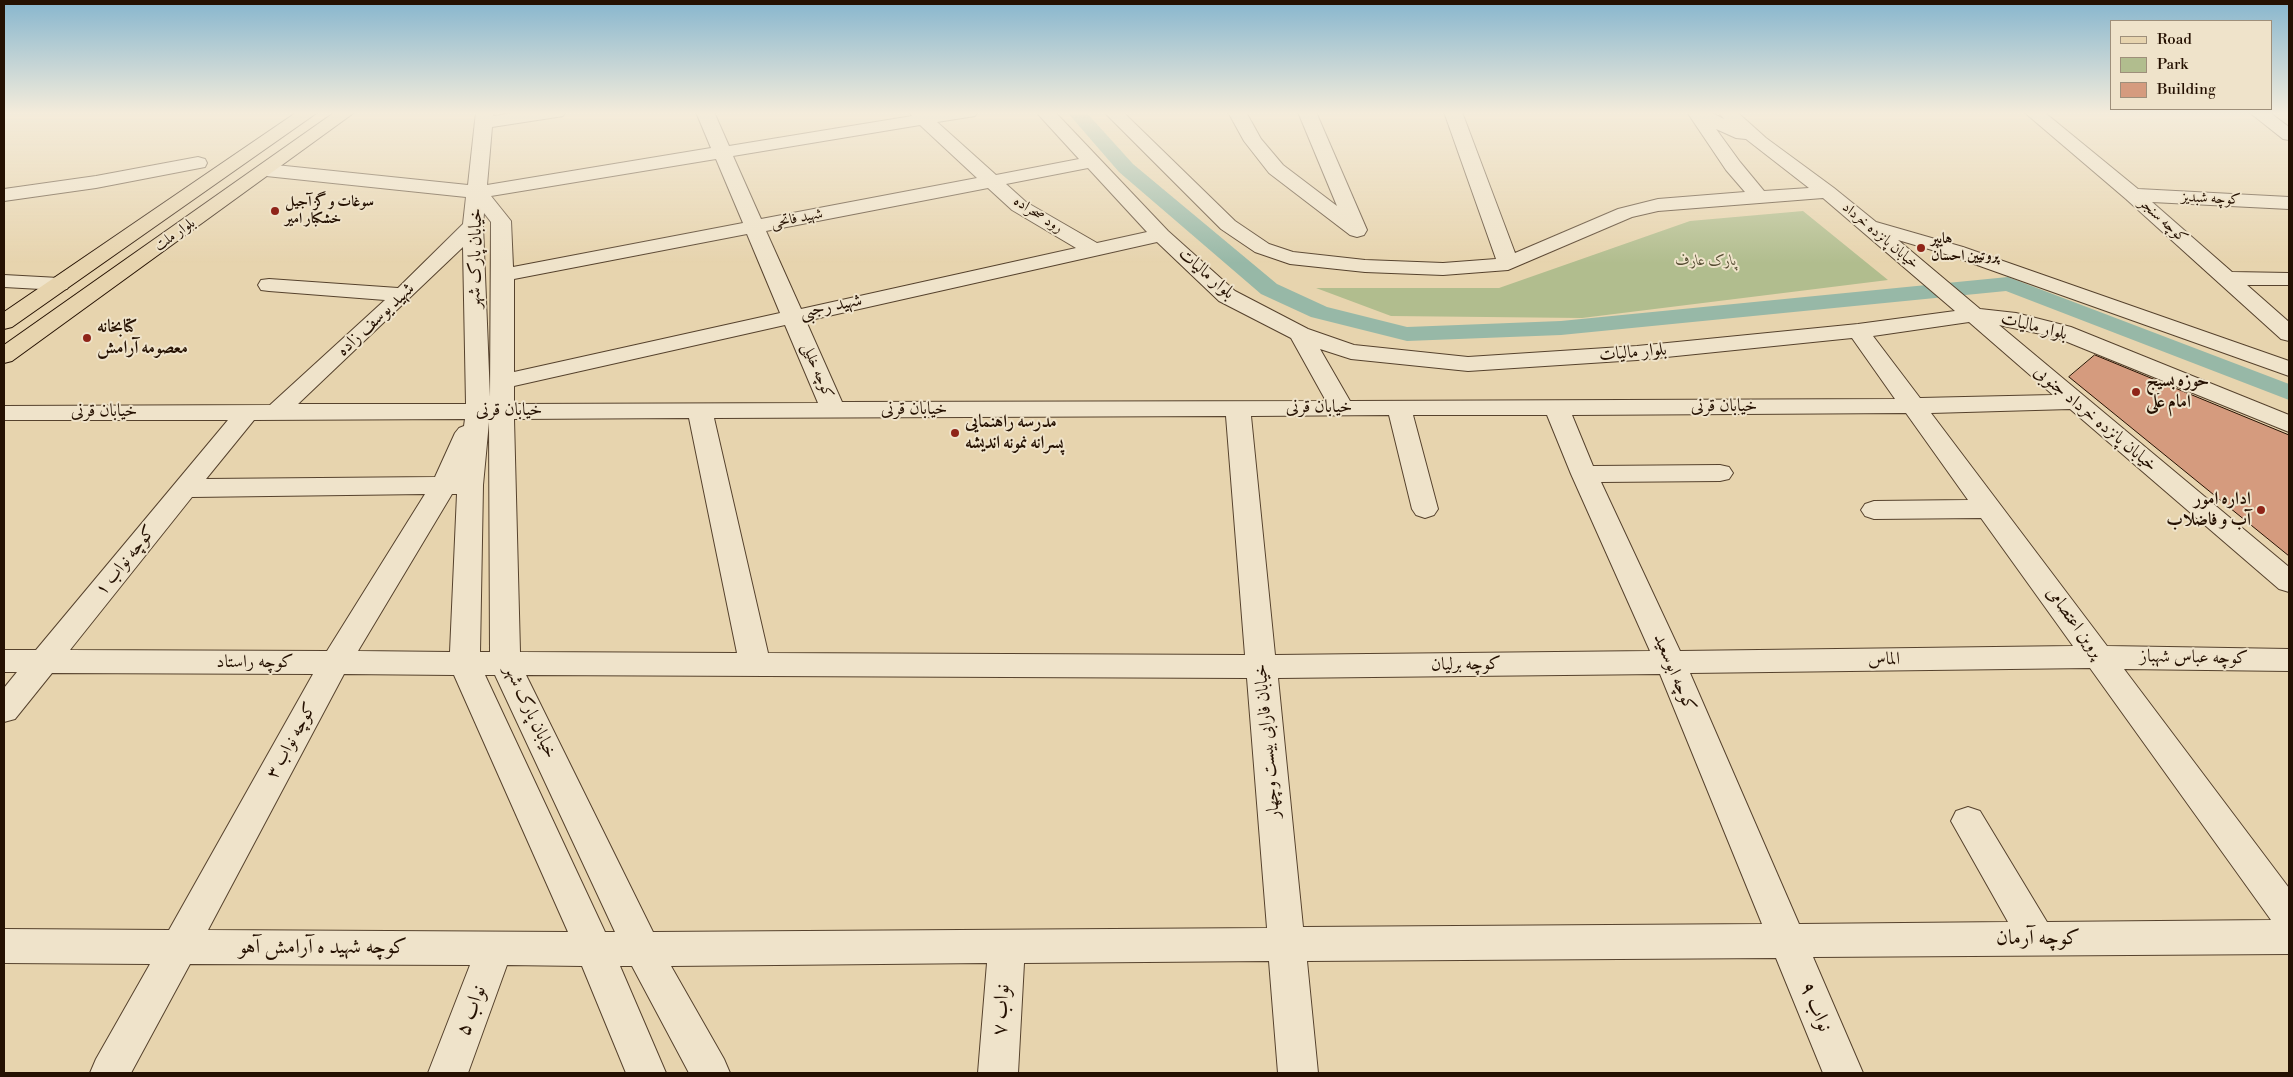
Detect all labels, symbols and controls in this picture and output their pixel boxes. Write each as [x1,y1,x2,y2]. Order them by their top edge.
legend [2110,20,2273,110]
text: Road [2157,30,2192,49]
text: Park [2157,55,2188,74]
text: Building [2157,80,2216,99]
street label: کوچه شبدیز [2181,188,2241,210]
street label: رود صحراده [1010,192,1066,238]
place label: سوغات و گز آجیل خشکبار امیر [285,193,374,228]
street label: کوچه سنجر [2135,194,2191,248]
street label: خیابان پانزده خرداد [1838,199,1922,273]
marker: سوغات و گز آجیل خشکبار امیر [269,205,281,217]
street label: شهید فاتحی [770,205,824,233]
street label: خیابان پارک شهر [464,208,488,308]
street label: بلوار ملت [151,214,199,256]
place label: هایپر پروتیین احسان [1931,230,1999,265]
marker: هایپر پروتیین احسان [1915,242,1927,254]
street label: بلوار مالیات [1173,244,1239,304]
park label: پارک عارف [1675,252,1737,270]
street label: شهید یوسف زاده [333,279,419,361]
street label: شهید رجبی [798,290,864,324]
street label: بلوار مالیات [1998,308,2070,346]
place label: کتابخانه معصومه آرامش [97,317,188,359]
marker: کتابخانه معصومه آرامش [81,332,93,344]
street label: بلوار مالیات [1598,339,1668,367]
street label: کوچه خلیلی [797,341,837,401]
street label: خیابان پانزده خرداد جنوبی [2029,361,2161,477]
place label: حوزه بسیج امام علی [2146,371,2209,414]
marker: حوزه بسیج امام علی [2130,386,2142,398]
street label: خیابان قرنی [1691,396,1757,418]
street label: خیابان قرنی [1286,397,1352,419]
street label: خیابان قرنی [881,399,947,421]
street label: خیابان قرنی [476,400,542,422]
street label: خیابان قرنی [71,401,137,423]
place label: مدرسه راهنمایی پسرانه نمونه اندیشه [965,412,1064,454]
marker: مدرسه راهنمایی پسرانه نمونه اندیشه [949,427,961,439]
place label: اداره امور آب و فاضلاب [2166,489,2251,532]
marker: اداره امور آب و فاضلاب [2255,504,2267,516]
street label: کوچه نواب ۱ [91,522,161,600]
street label: پروین اعتصامی [2041,583,2107,663]
street label: کوچه ابوسعید [1648,631,1700,715]
street label: کوچه عباس شهباز [2140,646,2248,670]
street label: الماس [1868,649,1900,671]
street label: کوچه راستاد [216,652,294,674]
street label: کوچه برلیان [1431,654,1501,676]
street label: خیابان پارک شهر [499,662,561,762]
street label: خیابان فارابی بیست وچهار [1250,663,1286,819]
street label: کوچه نواب ۳ [262,699,322,783]
street label: کوچه آرمان [1996,926,2080,952]
street label: کوچه شهید ه آرامش آهو [239,935,407,961]
street label: نواب ۹ [1793,978,1837,1036]
street label: نواب ۵ [451,982,493,1040]
street label: نواب ۷ [988,983,1016,1037]

